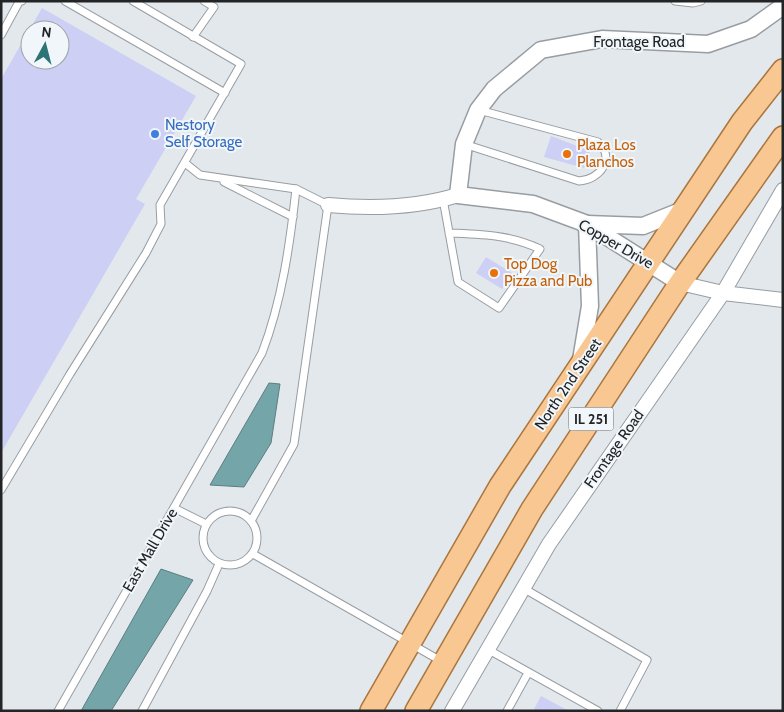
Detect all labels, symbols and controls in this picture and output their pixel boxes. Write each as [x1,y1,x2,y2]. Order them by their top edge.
north arrow [20,20,70,70]
text: N [41,23,53,42]
street label: Frontage Road [593,33,685,51]
place label: Nestory Self Storage [165,116,242,151]
marker: Nestory Self Storage [149,128,161,140]
place label: Plaza Los Planchos [577,136,636,171]
marker: Plaza Los Planchos [561,148,573,160]
street label: Copper Drive [575,215,657,273]
place label: Top Dog Pizza and Pub [504,255,592,290]
marker: Top Dog Pizza and Pub [488,267,500,279]
street label: North 2nd Street [531,335,605,433]
street label: Frontage Road [580,406,648,492]
road number: IL 251 [568,408,614,430]
street label: East Mall Drive [119,505,181,595]

